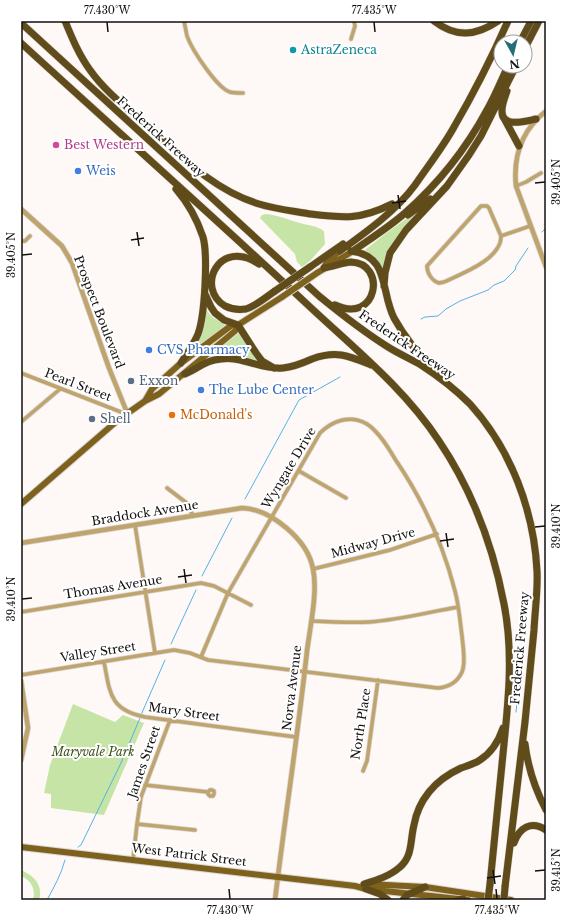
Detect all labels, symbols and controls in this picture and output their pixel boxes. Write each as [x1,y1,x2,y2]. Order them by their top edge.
text: 77.430°W [84,4,130,17]
text: 77.435°W [351,4,397,17]
north arrow [493,34,533,74]
place label: AstraZeneca [300,42,377,57]
marker: AstraZeneca [288,45,298,55]
text: N [508,56,520,72]
street label: Frederick Freeway [114,93,209,180]
place label: Best Western [64,137,144,152]
marker: Best Western [51,140,61,150]
text: 39.405°N [550,159,563,205]
place label: Weis [85,163,116,178]
marker: Weis [73,166,83,176]
text: 39.405°N [5,232,18,278]
street label: Prospect Boulevard [71,253,128,370]
street label: Frederick Freeway [356,307,459,383]
place label: CVS Pharmacy [157,342,250,357]
marker: CVS Pharmacy [144,345,154,355]
street label: Pearl Street [43,365,114,404]
place label: Exxon [139,373,178,388]
marker: Exxon [126,376,136,386]
place label: The Lube Center [209,382,314,397]
marker: The Lube Center [196,385,206,395]
place label: McDonald's [180,407,252,422]
marker: McDonald's [167,410,177,420]
place label: Shell [100,411,131,426]
marker: Shell [87,414,97,424]
street label: Wyngate Drive [258,424,319,512]
street label: Braddock Avenue [90,497,200,528]
text: 39.410°N [550,504,563,548]
street label: Midway Drive [329,524,417,561]
street label: Thomas Avenue [63,571,163,602]
text: 39.410°N [5,577,18,621]
street label: Frederick Freeway [507,590,532,705]
street label: Valley Street [58,638,137,665]
street label: Norva Avenue [279,644,304,732]
street label: North Place [347,687,374,761]
street label: Mary Street [147,699,221,724]
street label: James Street [123,723,163,802]
park label: Maryvale Park [51,744,134,759]
street label: West Patrick Street [130,840,248,869]
text: 39.415°N [550,848,563,892]
text: 77.430°W [207,904,253,917]
text: 77.435°W [474,904,520,917]

